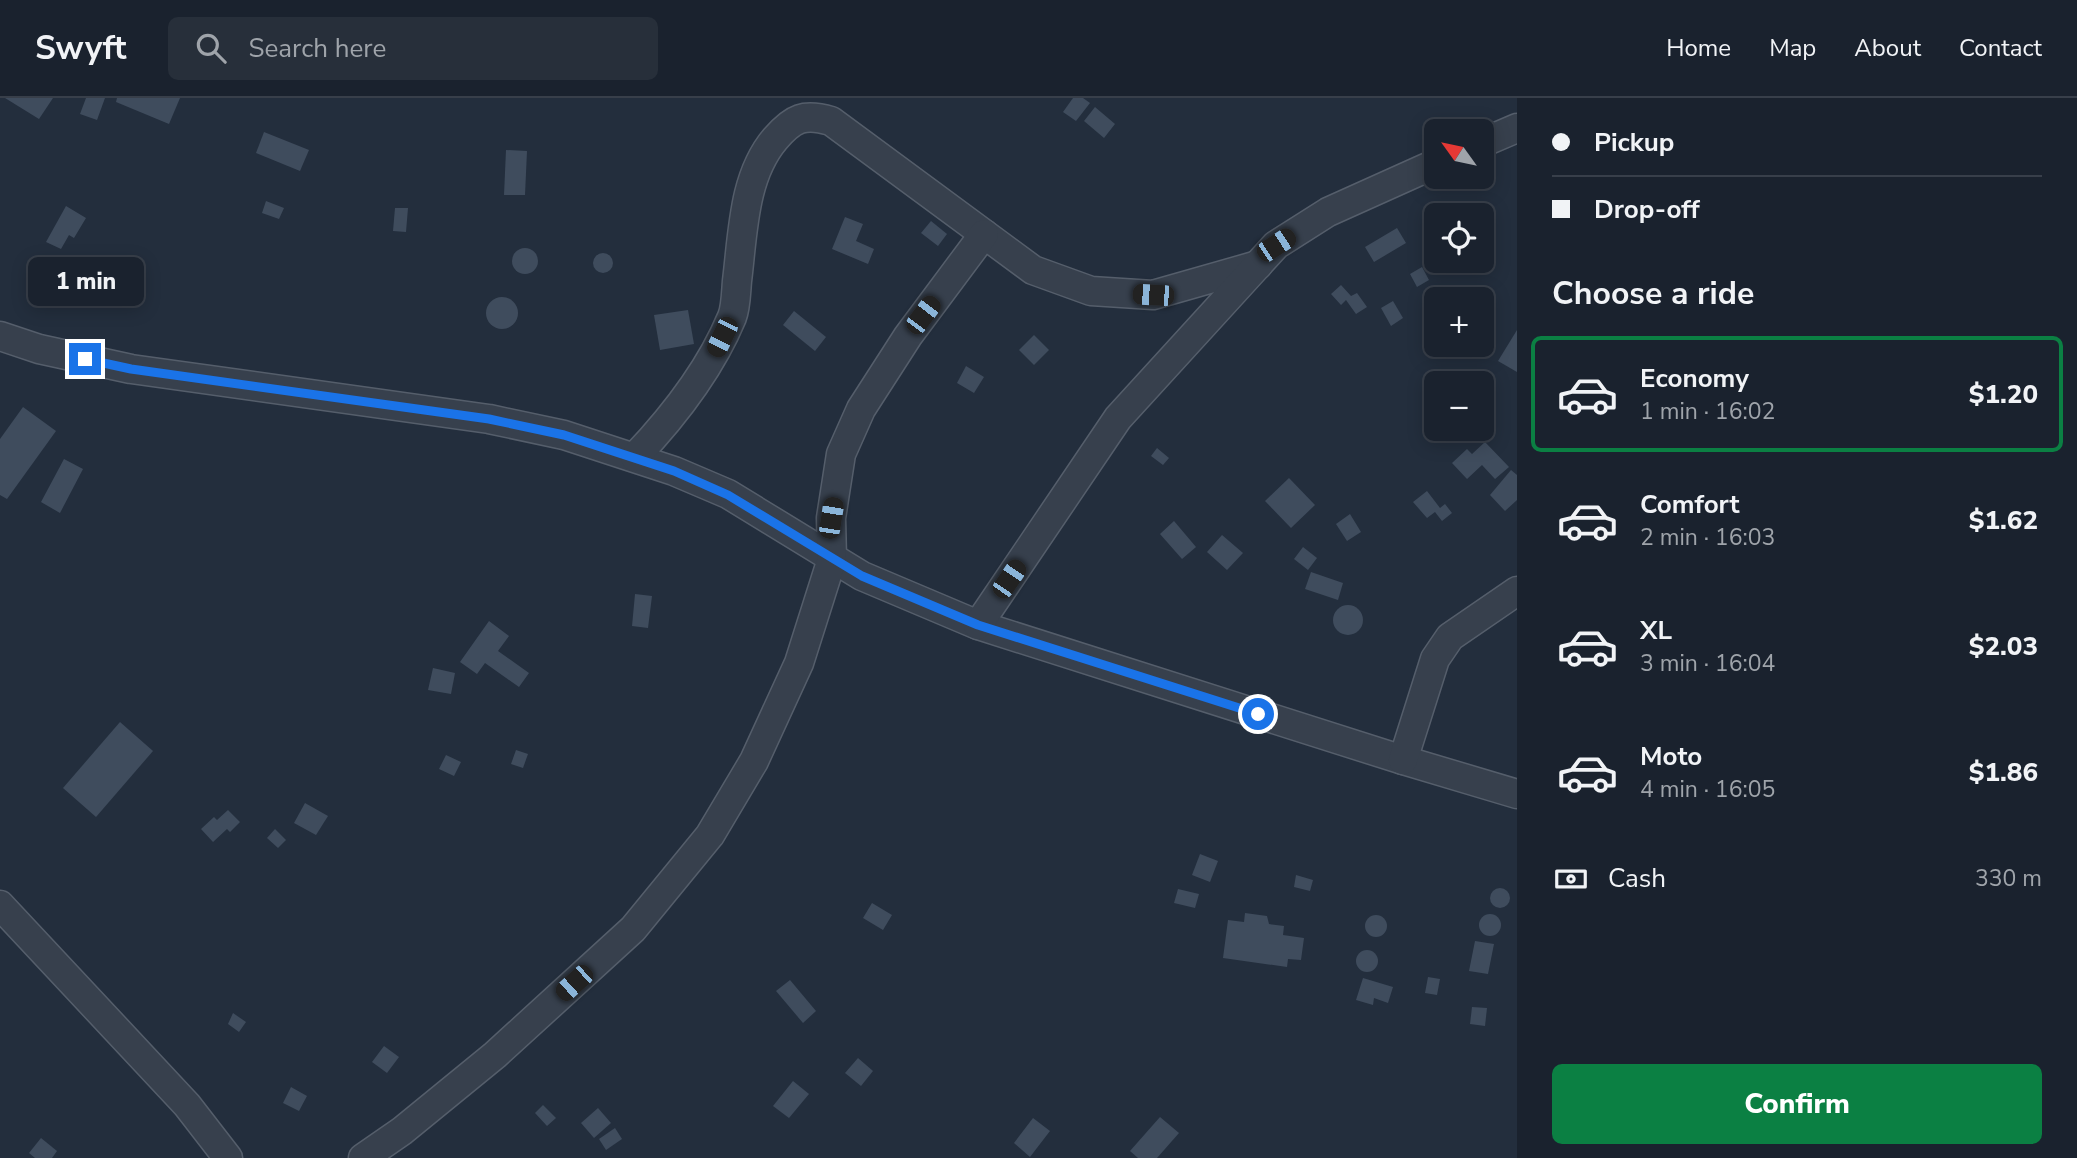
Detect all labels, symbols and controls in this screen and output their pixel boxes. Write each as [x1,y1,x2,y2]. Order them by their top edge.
search box [168,17,658,80]
text: Swyft [35,26,126,71]
icon: search [192,29,230,67]
text: Search here [248,31,386,66]
text: Home [1666,32,1731,64]
text: Map [1769,32,1816,64]
text: About [1854,32,1921,64]
text: Contact [1959,32,2042,64]
north arrow [1424,119,1494,189]
map controls [1424,119,1494,441]
text: Pickup [1594,125,1674,160]
text: Drop-off [1594,192,1700,227]
button: locate [1424,203,1494,273]
car [1253,225,1300,265]
callout: 1 min [27,258,143,306]
text: 1 min [56,266,116,297]
text: Choose a ride [1552,272,1754,315]
car [1132,283,1175,307]
button: + [1424,287,1494,357]
car [902,292,945,338]
car [704,314,741,360]
route end [69,343,101,375]
text: Economy [1640,361,1749,396]
icon: car [1556,363,1619,426]
button: − [1424,371,1494,441]
text: $1.20 [1969,377,2038,412]
text: 1 min · 16:02 [1640,396,1775,427]
text: Comfort [1640,487,1740,522]
icon: car [1556,489,1619,552]
car [818,496,845,540]
text: $1.62 [1969,503,2038,538]
text: 2 min · 16:03 [1640,522,1775,553]
car [989,556,1030,602]
text: XL [1640,613,1672,648]
icon: car [1556,615,1619,678]
text: $2.03 [1969,629,2038,664]
text: 3 min · 16:04 [1640,648,1775,679]
route start [1242,698,1274,730]
text: Moto [1640,739,1702,774]
icon: car [1556,741,1619,804]
text: $1.86 [1969,755,2038,790]
text: 4 min · 16:05 [1640,774,1775,805]
icon: cash [1552,860,1590,898]
text: Cash [1608,861,1666,896]
text: 330 m [1975,863,2042,894]
car [552,961,597,1005]
button: Confirm [1552,1064,2042,1144]

